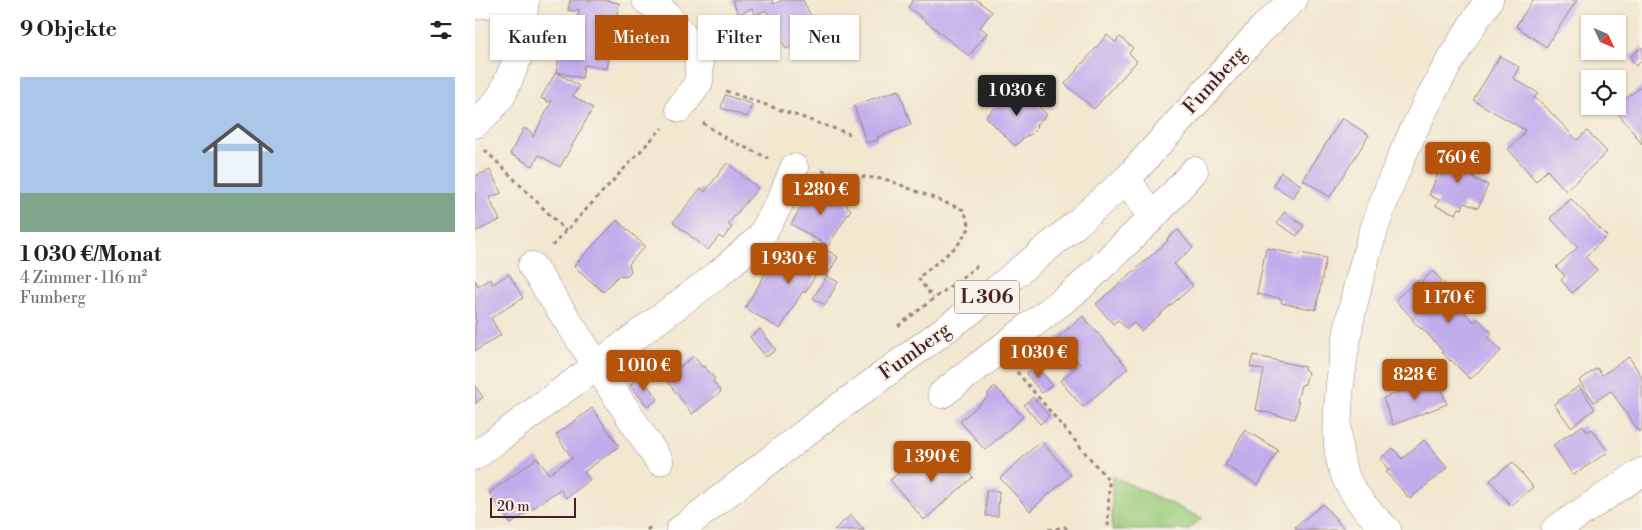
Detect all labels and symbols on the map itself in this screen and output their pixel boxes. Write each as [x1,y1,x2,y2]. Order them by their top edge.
north arrow [1581,15,1626,60]
street label: Fumberg [1178,42,1252,120]
pin: 1 030 € [971,74,1063,117]
pin: 760 € [1423,142,1493,184]
pin: 1 280 € [775,174,867,216]
pin: 1 930 € [743,242,835,285]
road number: L 306 [955,280,1019,314]
pin: 1 170 € [1403,282,1495,324]
street label: Fumberg [874,317,956,386]
pin: 1 030 € [993,336,1085,379]
pin: 1 010 € [598,350,690,392]
pin: 828 € [1380,358,1450,401]
pin: 1 390 € [886,440,978,483]
scale bar [490,495,576,518]

